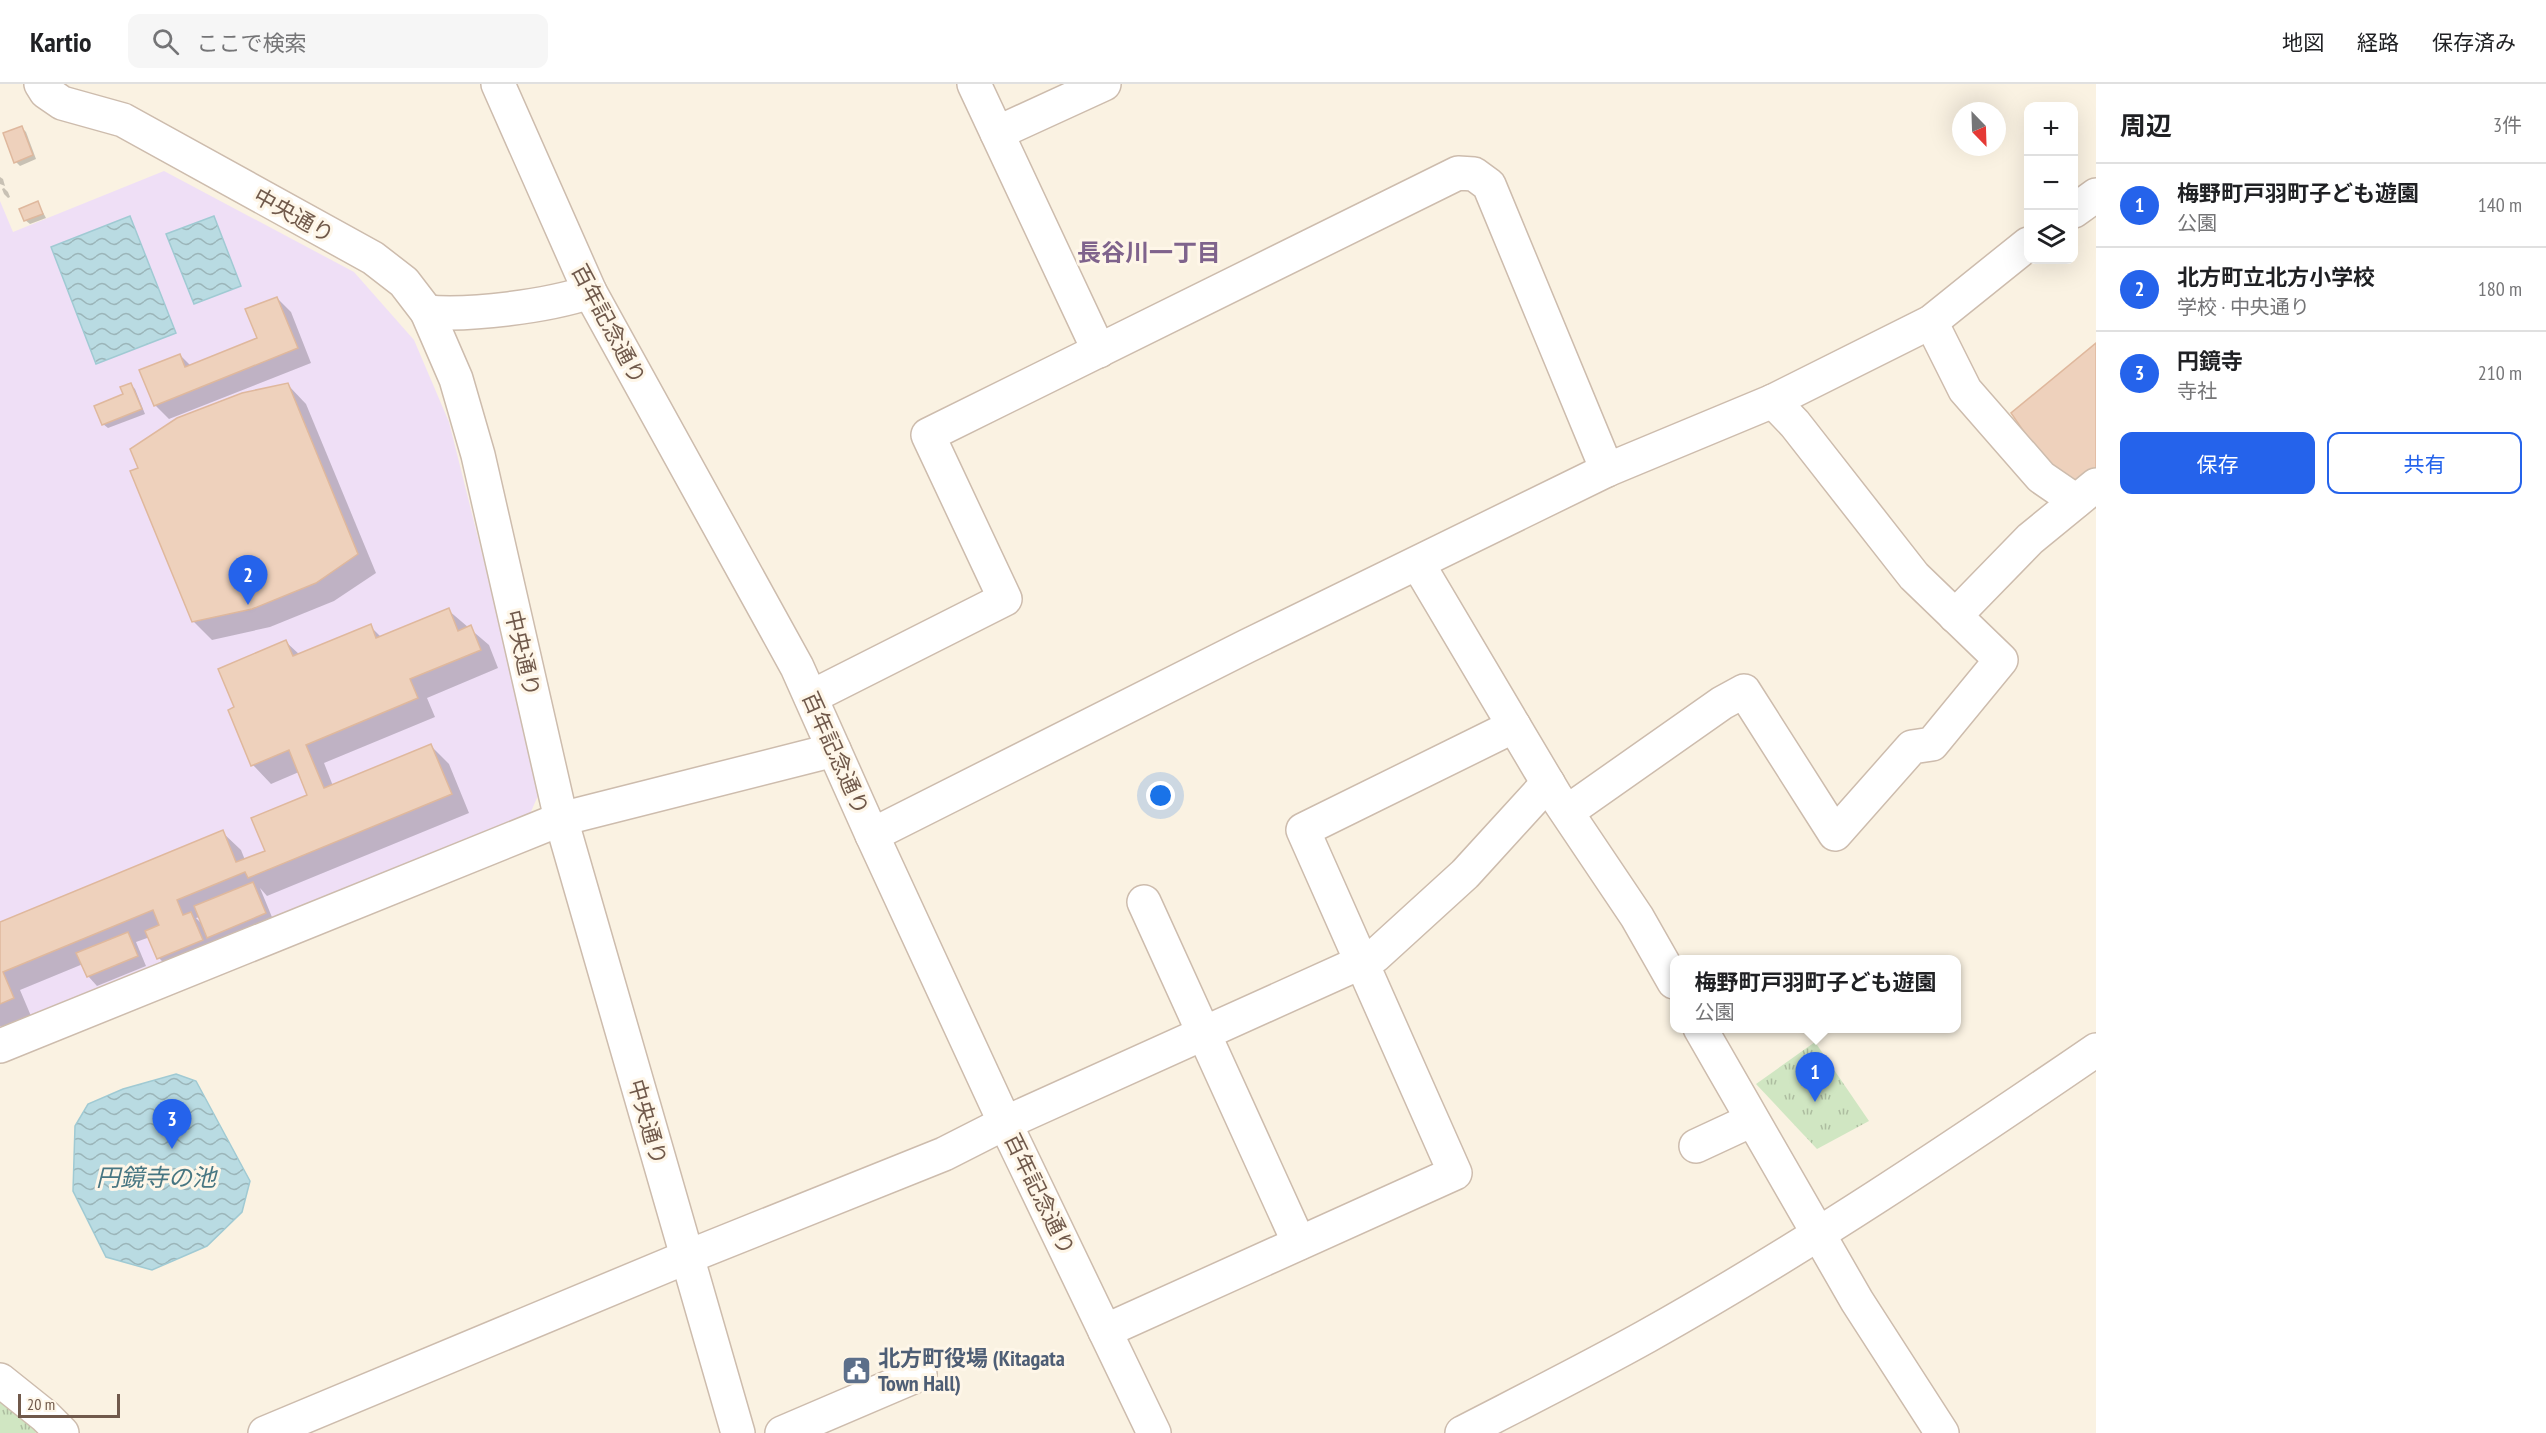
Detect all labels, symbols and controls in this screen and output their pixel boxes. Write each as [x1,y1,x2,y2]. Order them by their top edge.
search box [128,14,548,68]
text: Kartio [30,23,92,60]
icon: search [149,25,182,58]
text: ここで検索 [197,29,307,57]
text: 地図 [2282,29,2324,56]
text: 経路 [2357,29,2399,56]
text: 保存済み [2432,29,2516,56]
north arrow [1952,102,2006,156]
map controls [2024,102,2078,264]
button: + [2024,102,2078,156]
text: 周辺 [2120,109,2172,142]
text: 3件 [2493,112,2522,138]
button: − [2024,156,2078,210]
text: 梅野町戸羽町子ども遊園 [2177,179,2419,207]
street label: 中央通り [249,181,339,249]
text: 1 [2135,192,2144,218]
text: 140 m [2478,192,2522,218]
button: layers [2024,210,2078,264]
text: 公園 [2177,210,2217,236]
district label: 長谷川一丁目 [1077,237,1221,268]
street label: 百年記念通り [566,259,652,389]
text: 北方町立北方小学校 [2177,263,2375,291]
text: 2 [2135,276,2144,302]
text: 180 m [2478,276,2522,302]
text: 学校 · 中央通り [2177,294,2310,320]
text: 円鏡寺 [2177,347,2243,375]
text: 3 [2135,360,2144,386]
text: 210 m [2478,360,2522,386]
text: 寺社 [2177,378,2217,404]
button: 保存 [2120,432,2315,494]
button: 共有 [2327,432,2522,494]
pin: 2 [228,556,268,605]
street label: 中央通り [499,607,547,699]
street label: 百年記念通り [796,687,876,819]
your location [1146,781,1175,810]
popup [1670,955,1961,1033]
text: 梅野町戸羽町子ども遊園 [1694,968,1937,996]
text: 公園 [1694,999,1734,1025]
pin: 1 [1796,1052,1834,1102]
street label: 中央通り [622,1076,674,1168]
pin: 3 [152,1100,192,1149]
street label: 百年記念通り [998,1129,1082,1259]
water label: 円鏡寺の池 [96,1162,218,1193]
place label: 北方町役場 (Kitagata Town Hall) [878,1344,1065,1397]
public building icon: 北方町役場 (Kitagata Town Hall) [841,1355,873,1387]
scale bar [18,1391,120,1418]
text: 20 m [27,1394,55,1414]

